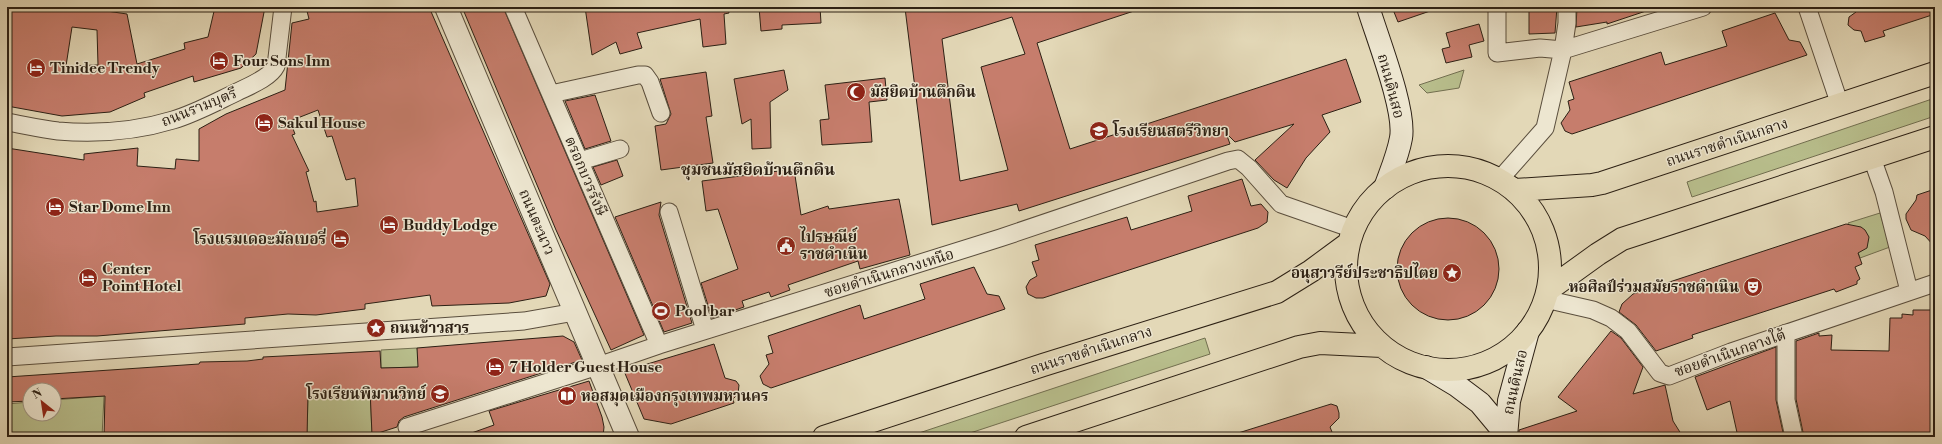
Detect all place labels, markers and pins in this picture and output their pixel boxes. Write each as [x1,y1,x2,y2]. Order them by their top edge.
hotel icon: Four Sons Inn [208,50,230,72]
place label: Four Sons Inn [233,52,331,71]
hotel icon: Tinidee Trendy [25,57,47,79]
place label: Tinidee Trendy [50,59,160,78]
mosque icon: มัสยิดบ้านตึกดิน [845,81,867,103]
place label: มัสยิดบ้านตึกดิน [870,83,976,102]
hotel icon: Sakul House [253,112,275,134]
place label: Sakul House [278,114,366,133]
school or university icon: โรงเรียนสตรีวิทยา [1088,120,1110,142]
place label: โรงเรียนสตรีวิทยา [1112,120,1229,141]
hotel icon: Star Dome Inn [44,196,66,218]
place label: Star Dome Inn [69,198,171,217]
hotel icon: Buddy Lodge [378,214,400,236]
place label: Buddy Lodge [403,216,497,235]
place label: ไปรษณีย์ ราชดำเนิน [799,226,868,264]
place label: โรงแรมเดอะมัลเบอรี่ [192,228,327,249]
hotel icon: โรงแรมเดอะมัลเบอรี่ [329,228,351,250]
public building icon: ไปรษณีย์ ราชดำเนิน [775,235,797,257]
place label: Center Point Hotel [102,260,182,296]
place label: อนุสาวรีย์ประชาธิปไตย [1291,262,1438,284]
place icon: อนุสาวรีย์ประชาธิปไตย [1441,262,1463,284]
hotel icon: Center Point Hotel [77,267,99,289]
theatre icon: หอศิลป์ร่วมสมัยราชดำเนิน [1742,276,1764,298]
place label: หอศิลป์ร่วมสมัยราชดำเนิน [1569,278,1739,297]
sports icon: Pool bar [650,300,672,322]
place label: Pool bar [675,302,735,321]
place icon: ถนนข้าวสาร [365,317,387,339]
place label: ถนนข้าวสาร [390,319,469,338]
hotel icon: 7 Holder Guest House [484,356,506,378]
place label: 7 Holder Guest House [509,358,662,377]
place label: โรงเรียนพิมานวิทย์ [305,383,427,404]
school or university icon: โรงเรียนพิมานวิทย์ [429,383,451,405]
library icon: หอสมุดเมืองกรุงเทพมหานคร [556,385,578,407]
place label: หอสมุดเมืองกรุงเทพมหานคร [581,387,768,407]

